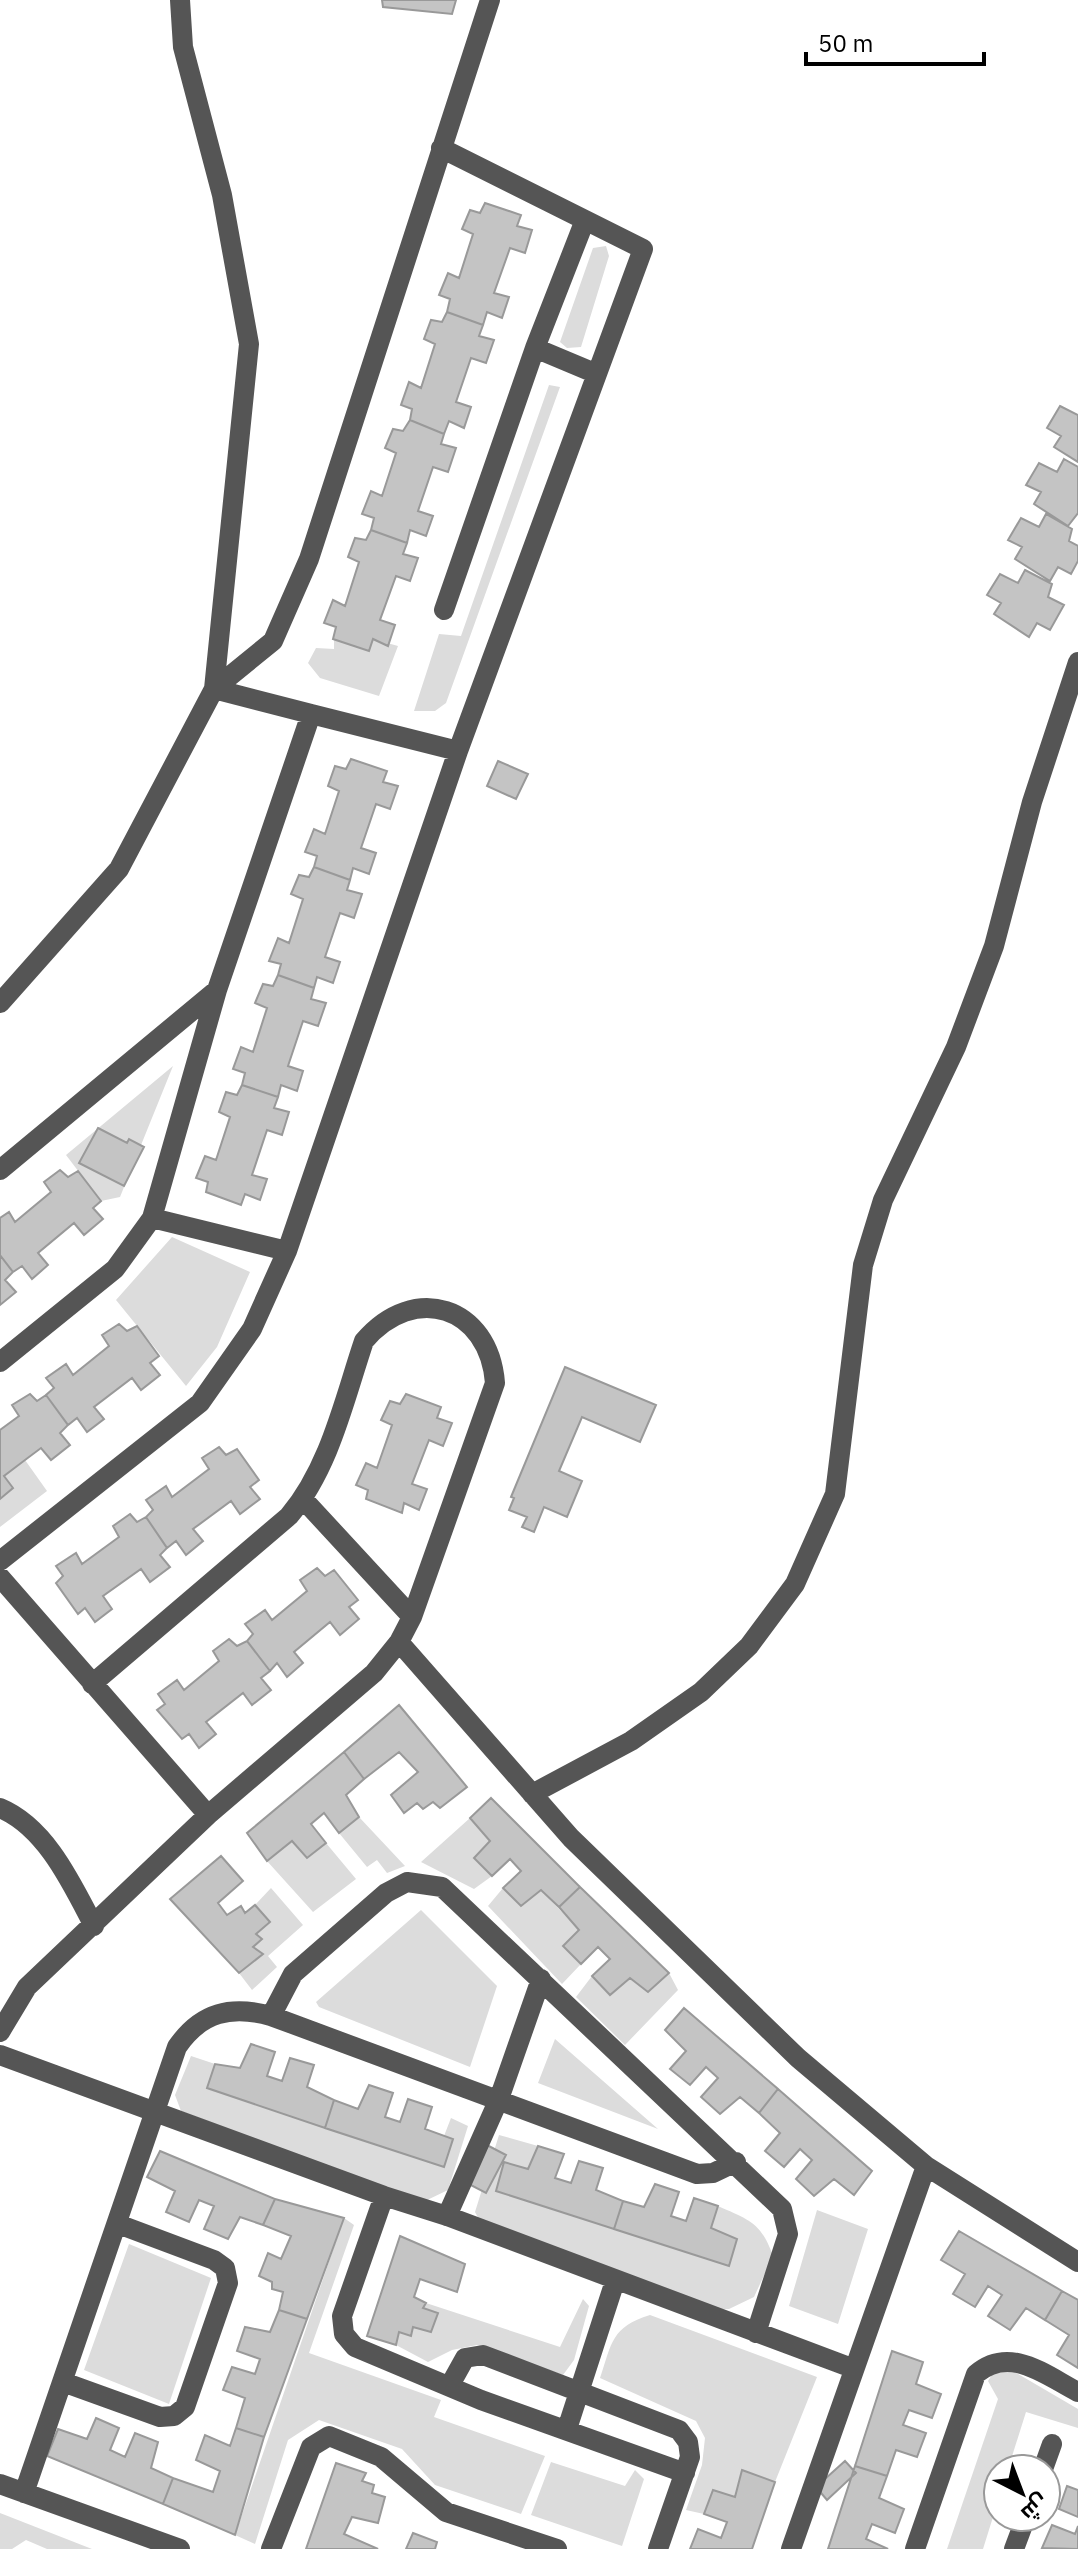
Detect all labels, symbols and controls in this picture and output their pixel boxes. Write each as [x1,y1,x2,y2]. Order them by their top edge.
scale bar [806,16,984,66]
text: 50 m [818,27,873,59]
north arrow [982,2453,1062,2533]
text: ش [1016,2488,1056,2528]

